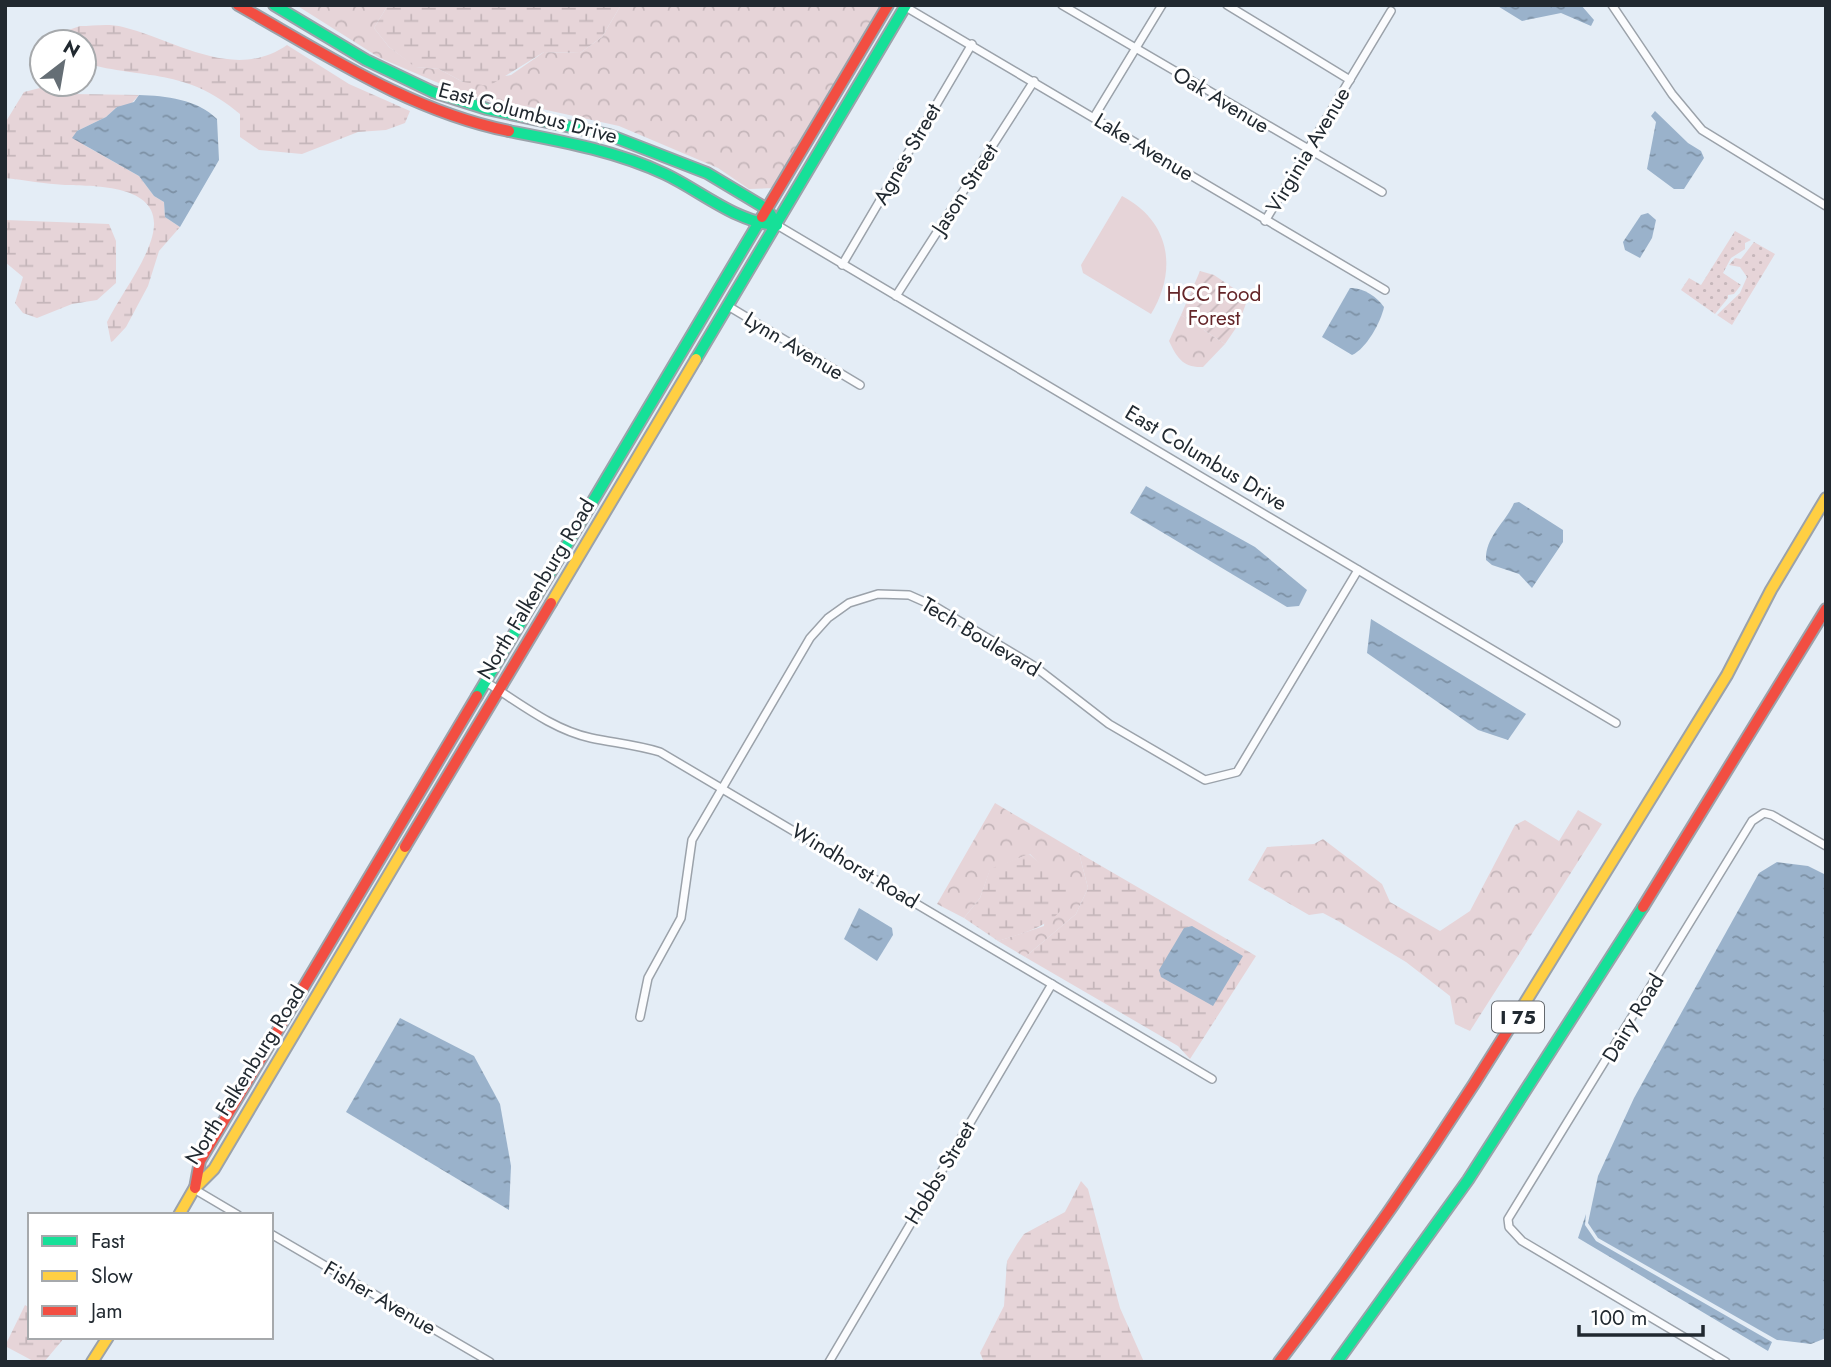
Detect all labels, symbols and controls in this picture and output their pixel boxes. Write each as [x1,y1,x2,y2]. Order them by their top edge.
north arrow [28,28,98,98]
text: N [58,33,85,64]
street label: Oak Avenue [1167,59,1275,141]
street label: East Columbus Drive [435,75,621,151]
street label: Virginia Avenue [1259,81,1358,219]
street label: Agnes Street [866,98,948,210]
street label: Lake Avenue [1089,106,1199,189]
street label: Jason Street [923,138,1005,243]
park label: HCC Food Forest [1167,279,1261,333]
street label: Lynn Avenue [739,304,850,388]
street label: East Columbus Drive [1119,398,1293,518]
street label: North Falkenburg Road [470,493,602,685]
street label: Tech Boulevard [916,590,1046,684]
street label: Windhorst Road [786,816,924,916]
street label: Dairy Road [1595,968,1671,1068]
street label: North Falkenburg Road [178,980,312,1170]
road number: I 75 [1492,1001,1544,1032]
street label: Hobbs Street [897,1116,983,1230]
legend [28,1213,273,1339]
text: Fast [91,1226,124,1256]
street label: Fisher Avenue [318,1254,442,1342]
text: Slow [91,1261,133,1291]
scale bar [1579,1294,1703,1338]
text: Jam [88,1296,123,1326]
text: 100 m [1590,1303,1647,1333]

